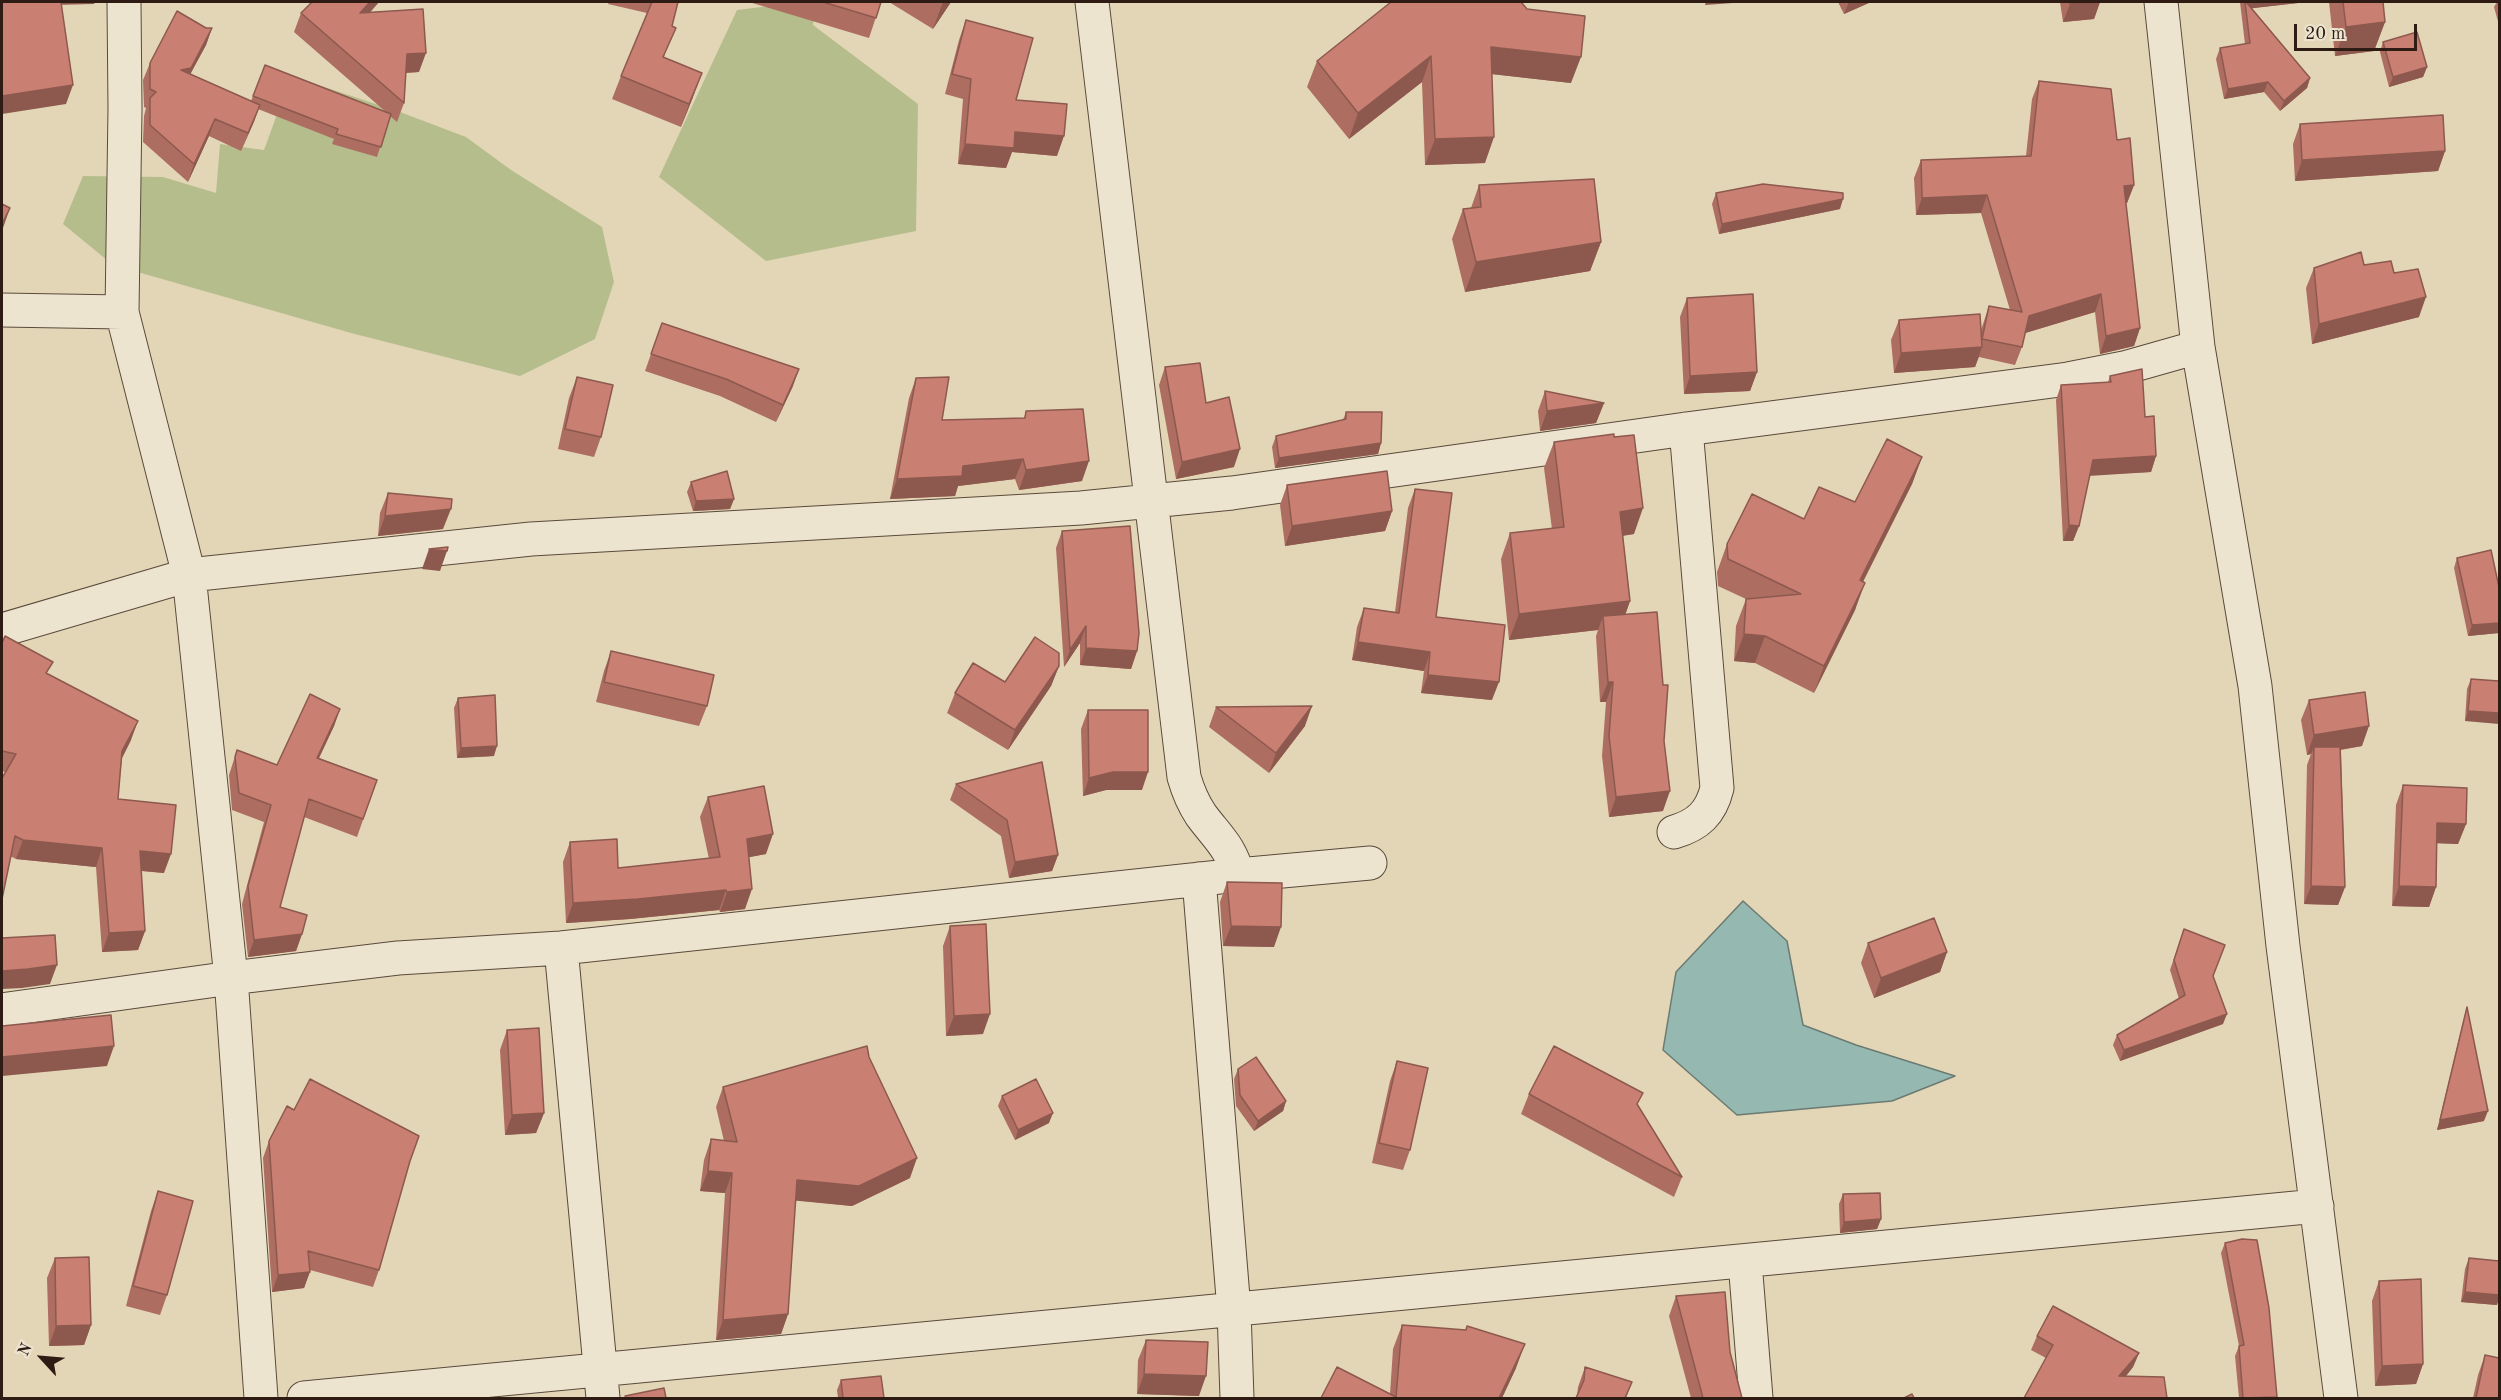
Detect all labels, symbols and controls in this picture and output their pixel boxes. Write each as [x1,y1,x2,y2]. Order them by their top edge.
scale bar [2297,12,2420,50]
text: 20 m [2305,25,2345,43]
north arrow [12,1328,72,1388]
text: N [16,1341,36,1359]

